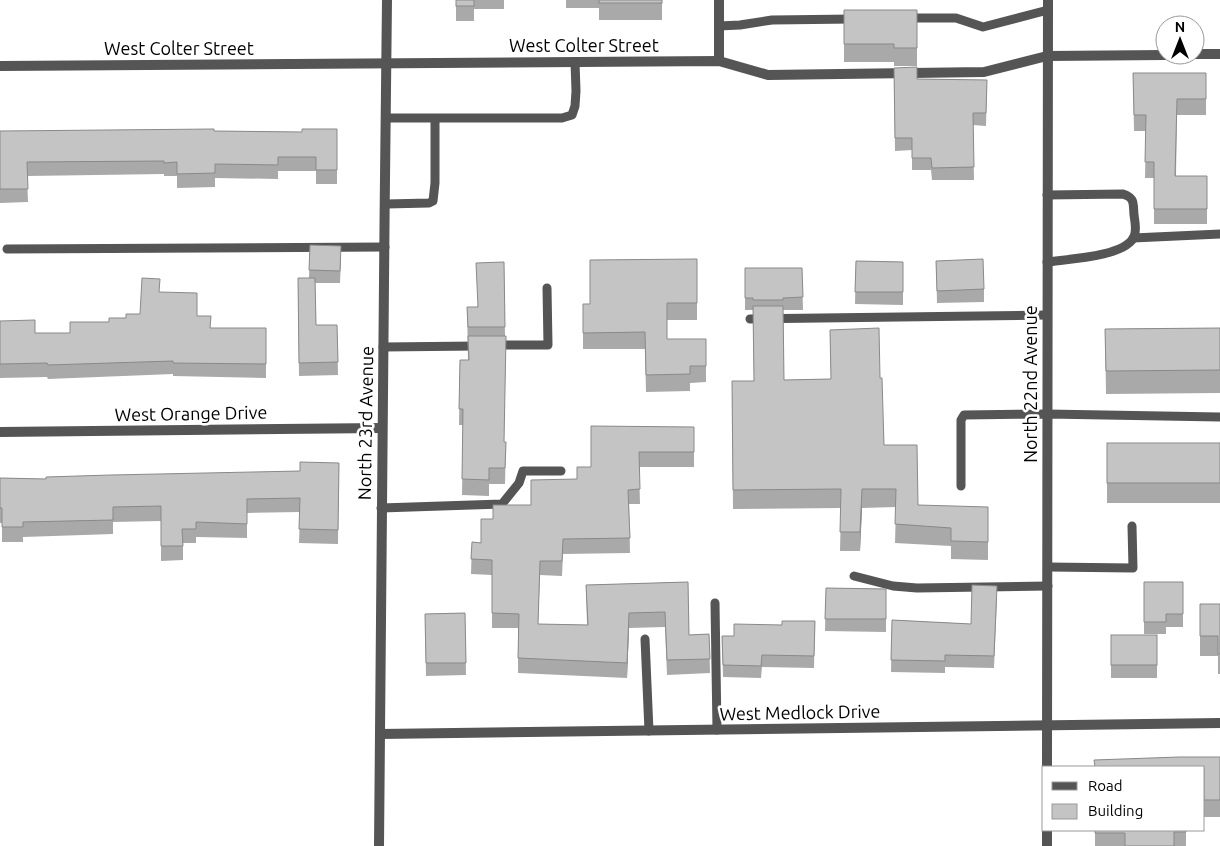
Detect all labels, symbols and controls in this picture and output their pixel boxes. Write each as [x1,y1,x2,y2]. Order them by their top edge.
north arrow [1155,15,1205,65]
text: N [1175,19,1185,35]
street label: West Colter Street [509,35,659,55]
street label: West Colter Street [104,38,254,58]
street label: North 22nd Avenue [1020,305,1040,463]
street label: North 23rd Avenue [354,346,376,500]
street label: West Orange Drive [115,402,267,424]
street label: West Medlock Drive [719,701,881,723]
legend [1042,766,1205,831]
text: Road [1088,777,1123,794]
text: Building [1088,802,1143,819]

